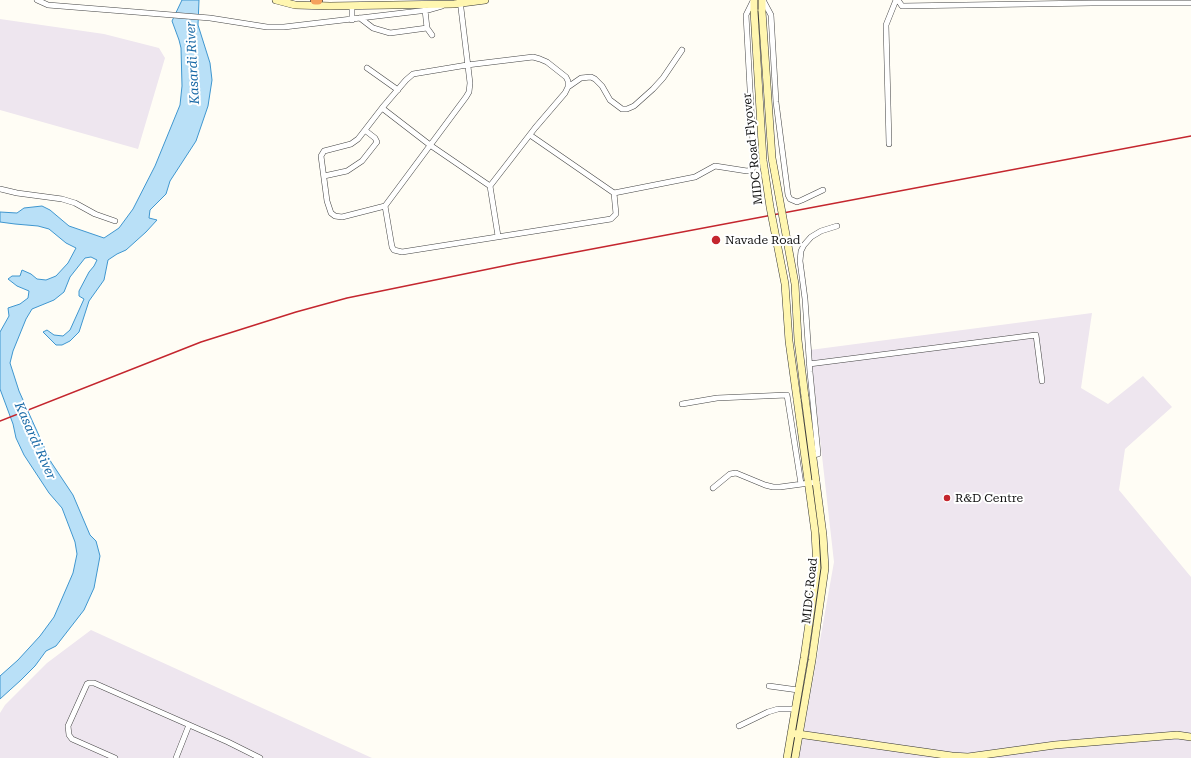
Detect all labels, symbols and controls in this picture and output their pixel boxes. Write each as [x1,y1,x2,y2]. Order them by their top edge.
water label: Kasardi River [183,21,203,105]
street label: MIDC Road Flyover [740,92,766,206]
place label: Navade Road [725,233,801,247]
marker: Navade Road [710,234,722,246]
water label: Kasardi River [11,400,59,482]
place label: R&D Centre [955,491,1023,505]
marker: R&D Centre [942,493,952,503]
street label: MIDC Road [799,557,821,625]

